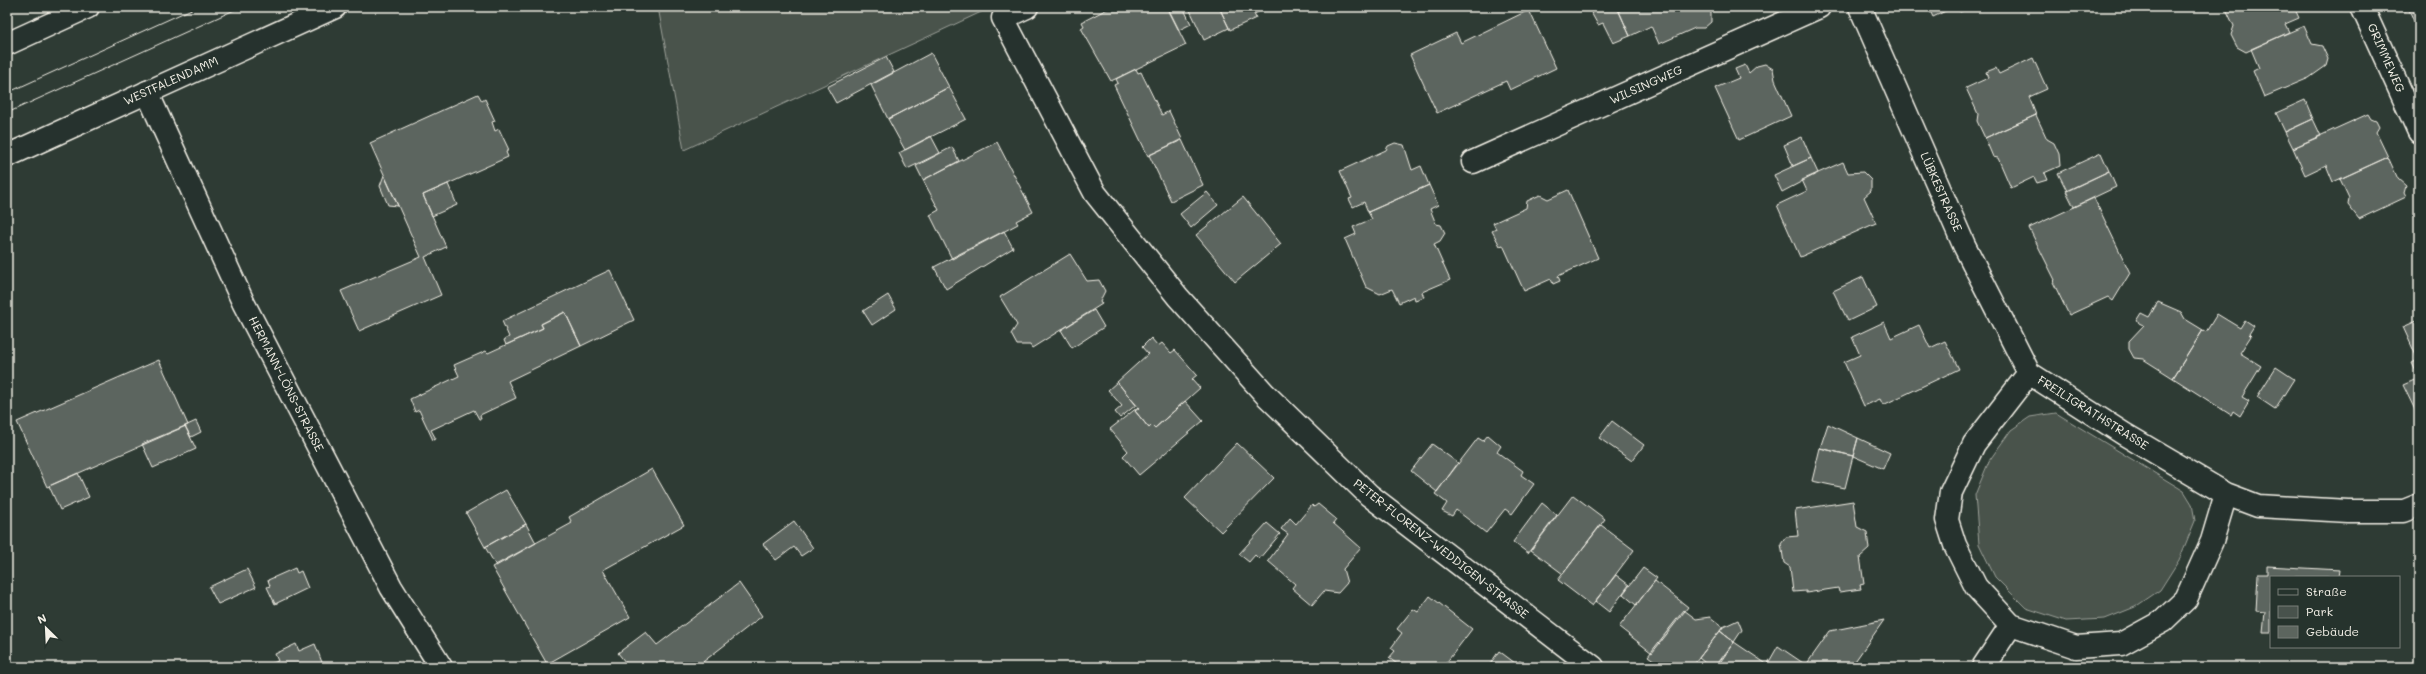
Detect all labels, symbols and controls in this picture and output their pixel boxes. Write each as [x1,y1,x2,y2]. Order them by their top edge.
street label: GRIMMEWEG [2365,20,2409,95]
street label: WESTFALENDAMM [121,52,221,108]
street label: WILSINGWEG [1607,61,1685,107]
street label: LÜBKESTRASSE [1917,149,1967,234]
street label: HERMANN-LÖNS-STRASSE [246,313,328,454]
street label: FREILIGRATHSTRASSE [2035,371,2152,453]
street label: PETER-FLORENZ-WEDDIGEN-STRASSE [1351,475,1533,622]
legend [2270,576,2400,648]
text: Straße [2306,583,2347,599]
text: Park [2306,603,2333,619]
north arrow [26,608,66,648]
text: N [35,610,49,627]
text: Gebäude [2306,623,2359,639]

